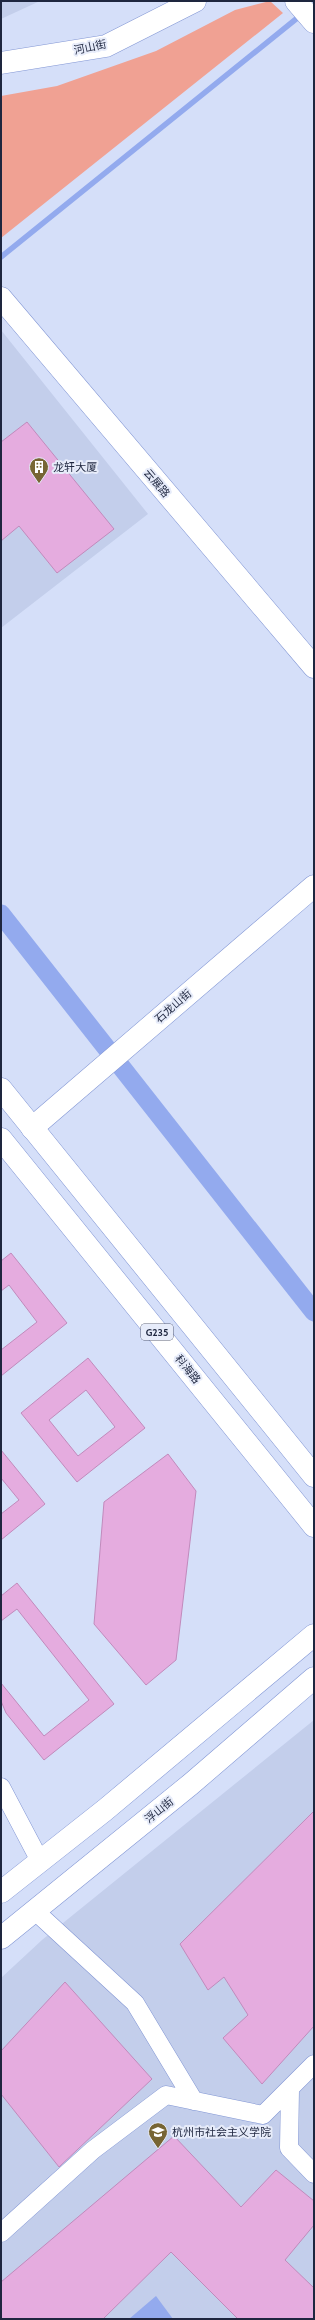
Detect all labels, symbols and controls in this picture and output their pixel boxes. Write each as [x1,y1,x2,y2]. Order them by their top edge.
street label: 河山街 [72,37,108,57]
building icon: 龙轩大厦 [28,456,50,484]
place label: 龙轩大厦 [53,460,97,474]
street label: 云展路 [141,466,173,500]
street label: 石龙山街 [152,986,194,1026]
road number: G235 [141,1324,173,1340]
street label: 科海路 [172,1352,204,1386]
street label: 浮山街 [142,1794,176,1826]
school or university icon: 杭州市社会主义学院 [147,2121,169,2149]
place label: 杭州市社会主义学院 [172,2125,271,2139]

